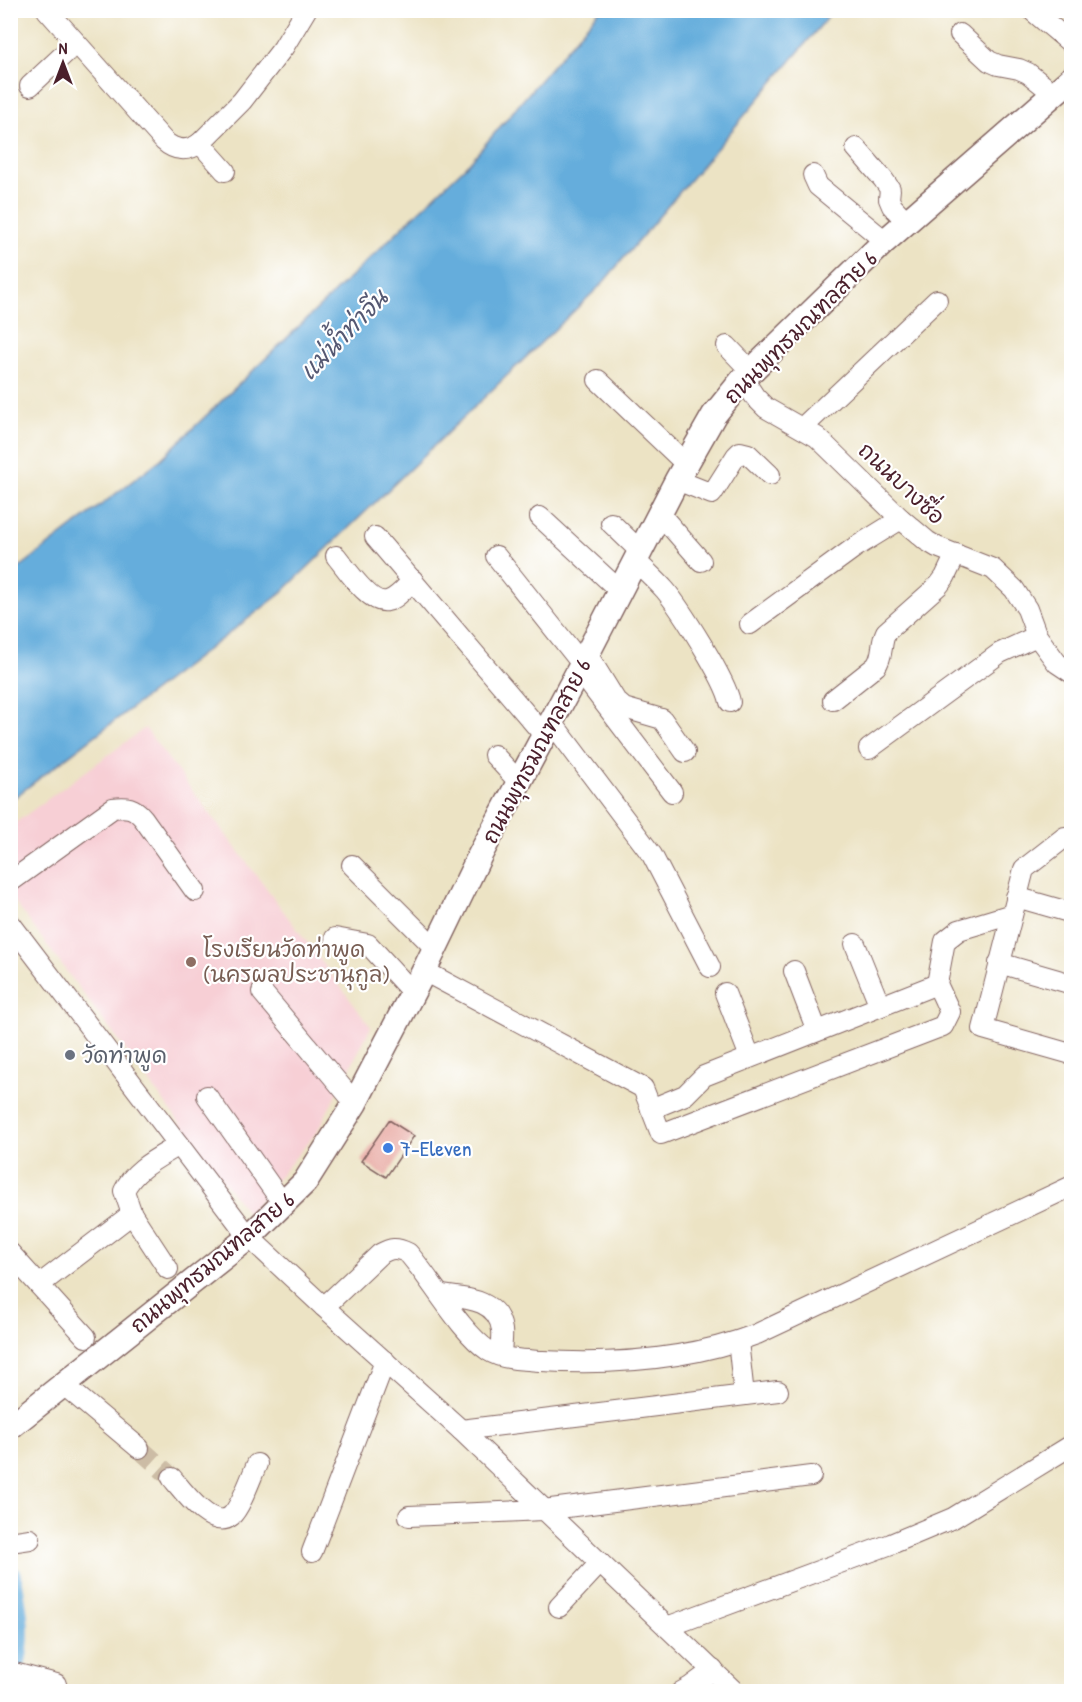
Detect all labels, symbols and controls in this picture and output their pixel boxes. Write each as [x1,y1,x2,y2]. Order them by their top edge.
north arrow [33,33,93,93]
text: N [59,37,68,59]
street label: ถนนพุทธมณฑลสาย 6 [717,244,885,412]
water label: แม่น้ำท่าจีน [288,277,396,386]
street label: ถนนบางซื่อ [852,431,955,531]
street label: ถนนพุทธมณฑลสาย 6 [474,653,599,850]
place label: โรงเรียนวัดท่าพูด (นครผลประชานุกูล) [203,934,390,991]
marker: โรงเรียนวัดท่าพูด (นครผลประชานุกูล) [184,955,198,969]
place label: วัดท่าพูด [82,1040,167,1072]
marker: วัดท่าพูด [63,1048,77,1062]
place label: 7-Eleven [400,1133,472,1163]
marker: 7-Eleven [381,1141,395,1155]
street label: ถนนพุทธมณฑลสาย 6 [124,1184,302,1341]

